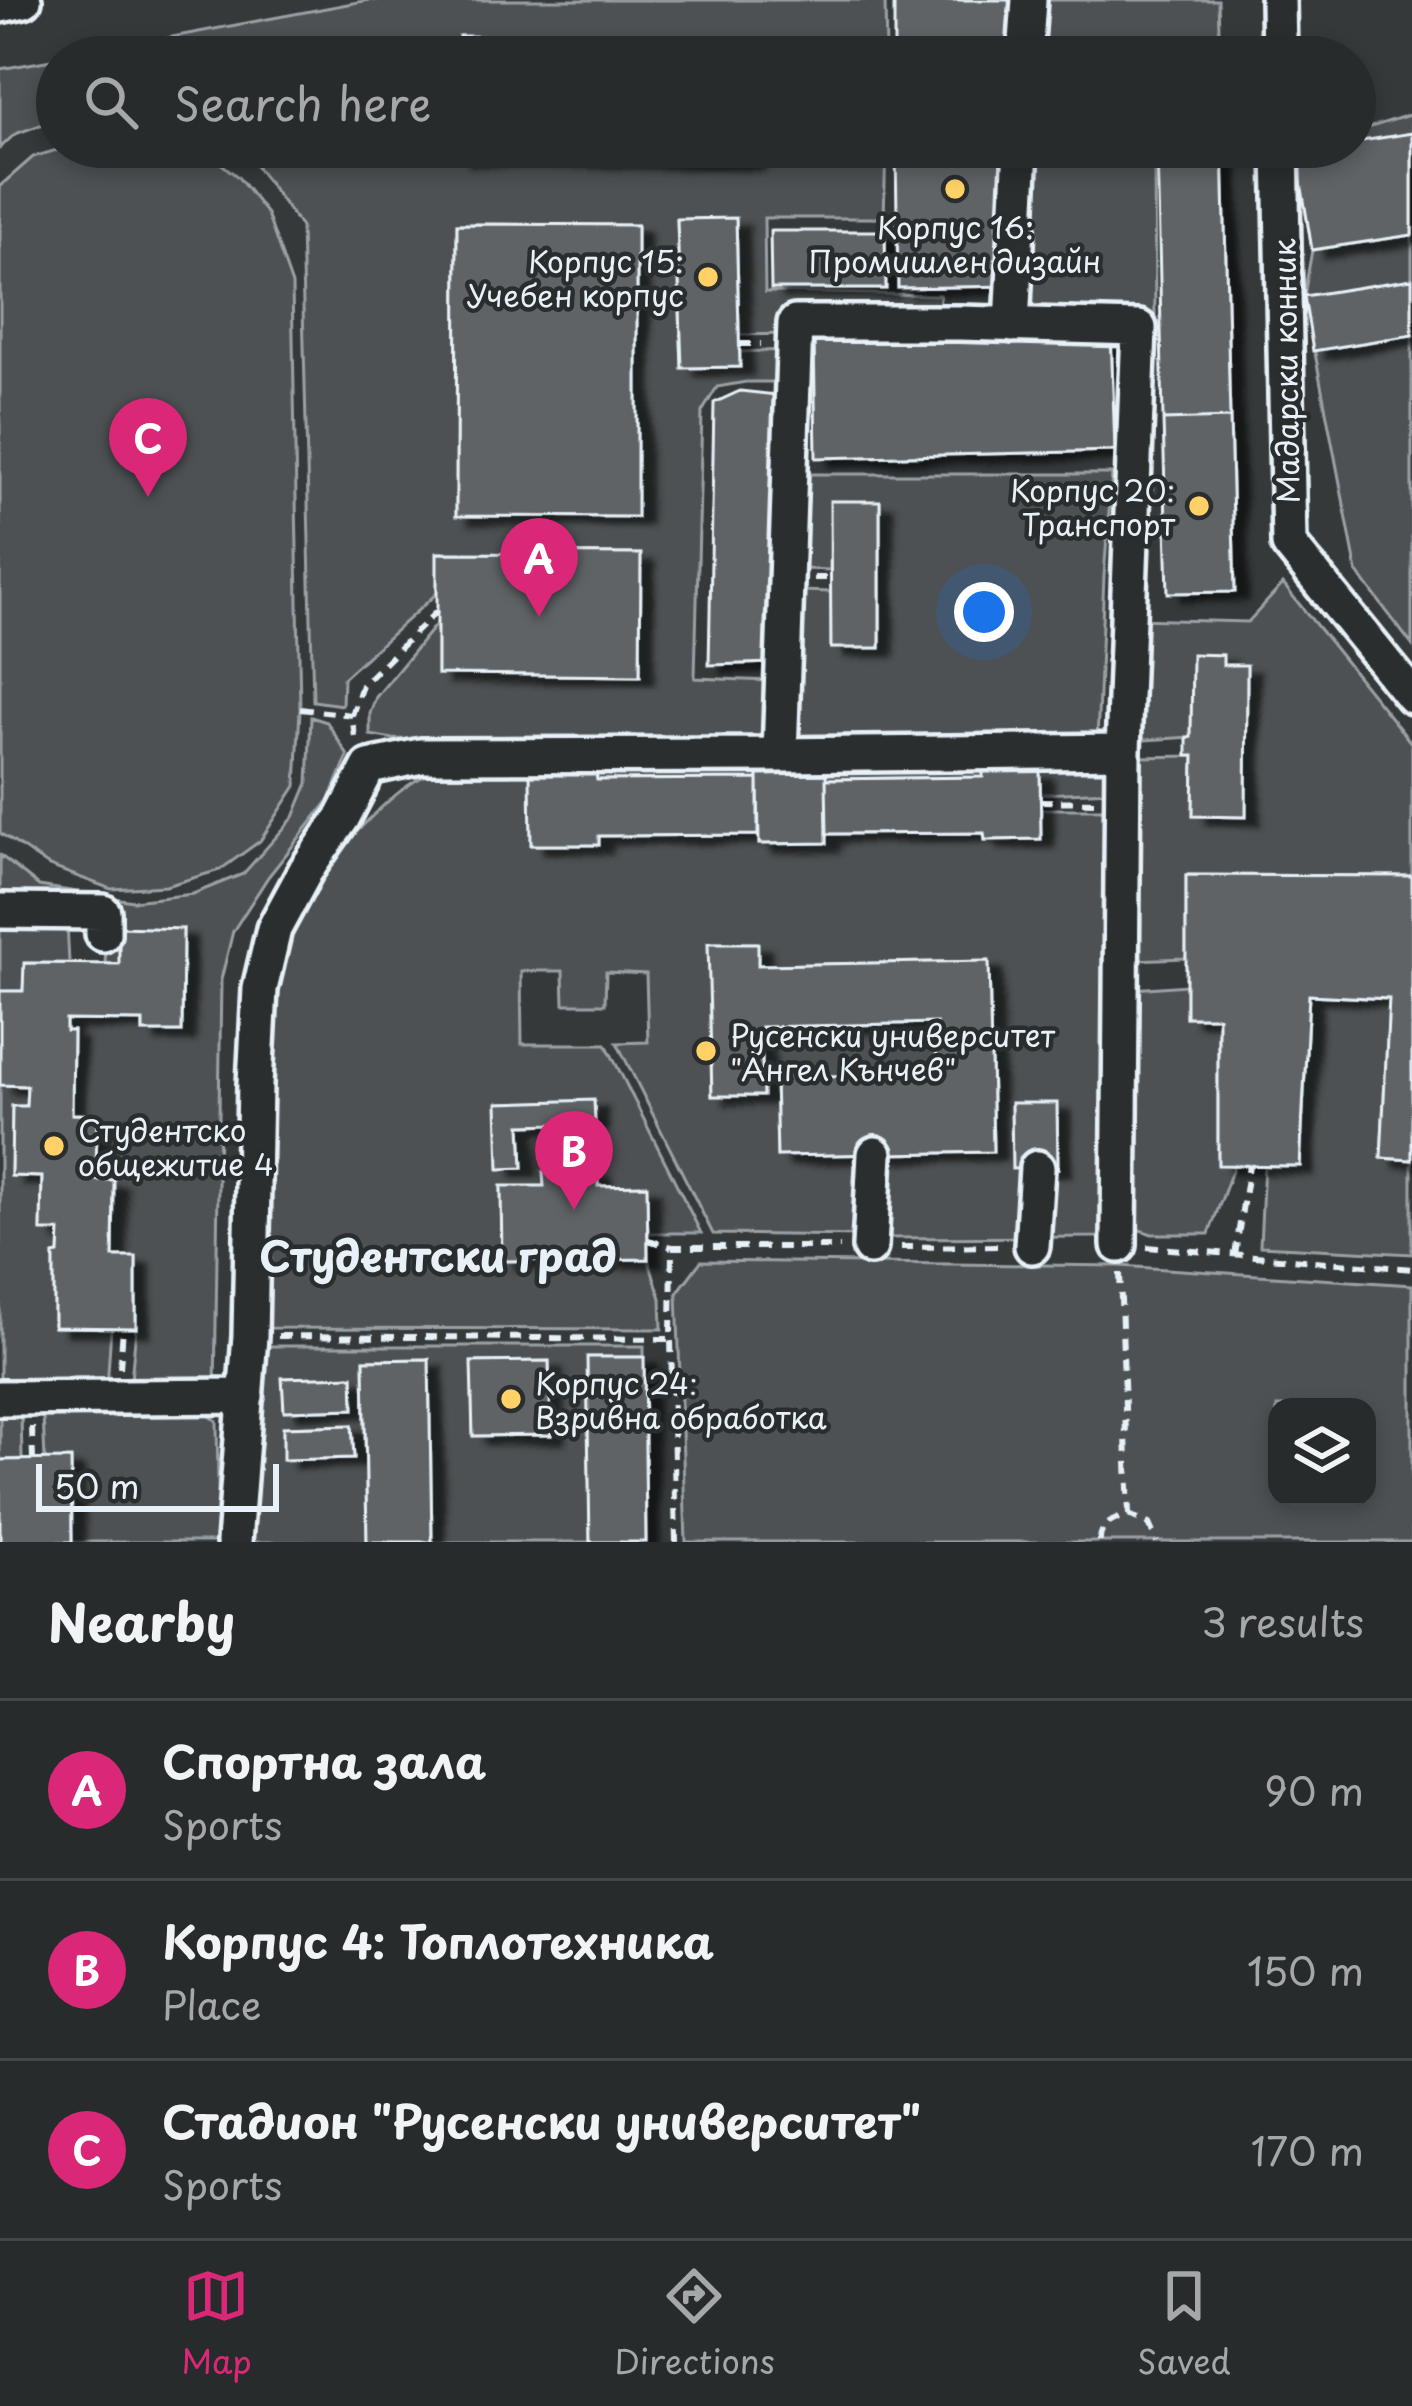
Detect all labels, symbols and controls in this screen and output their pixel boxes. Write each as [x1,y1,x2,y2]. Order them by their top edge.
search box [36,36,1376,168]
text: Search here [174,68,431,136]
icon: search [78,69,144,135]
marker: Корпус 16: Промишлен дизайн [942,176,968,202]
place label: Корпус 16: Промишлен дизайн [809,204,1101,283]
place label: Корпус 15: Учебен корпус [467,238,684,317]
street label: Мадарски конник [1260,238,1310,504]
marker: Корпус 15: Учебен корпус [695,264,721,290]
pin: C [109,398,187,497]
place label: Корпус 20: Транспорт [1010,467,1175,546]
marker: Корпус 20: Транспорт [1186,493,1212,519]
pin: A [500,518,578,617]
your location [954,582,1014,642]
place label: Русенски университет "Ангел Кънчев" [730,1012,1056,1091]
marker: Русенски университет "Ангел Кънчев" [693,1038,719,1064]
place label: Студентско общежитие 4 [78,1107,274,1186]
pin: B [535,1111,613,1210]
marker: Студентско общежитие 4 [41,1133,67,1159]
district label: Студентски град [259,1223,617,1286]
place label: Корпус 24: Взривна обработка [535,1360,827,1439]
marker: Корпус 24: Взривна обработка [498,1386,524,1412]
map controls [1268,1398,1376,1506]
button: layers [1268,1398,1376,1506]
scale bar [36,1458,279,1511]
text: 50 m [54,1460,140,1510]
text: Nearby [48,1582,235,1659]
text: 3 results [1201,1591,1364,1650]
text: Спортна зала [162,1726,486,1794]
text: A [72,1760,102,1819]
text: 90 m [1264,1760,1364,1819]
text: Sports [162,1794,282,1853]
text: Корпус 4: Топлотехника [162,1906,714,1974]
text: B [74,1940,100,1999]
text: 150 m [1247,1940,1364,1999]
text: Place [162,1974,262,2033]
text: Стадион "Русенски университет" [162,2086,921,2154]
text: C [72,2120,102,2179]
text: 170 m [1251,2120,1364,2179]
text: Sports [162,2154,282,2213]
tab: Map [181,2263,252,2385]
tab: Directions [614,2263,775,2385]
tab: Saved [1137,2263,1231,2385]

